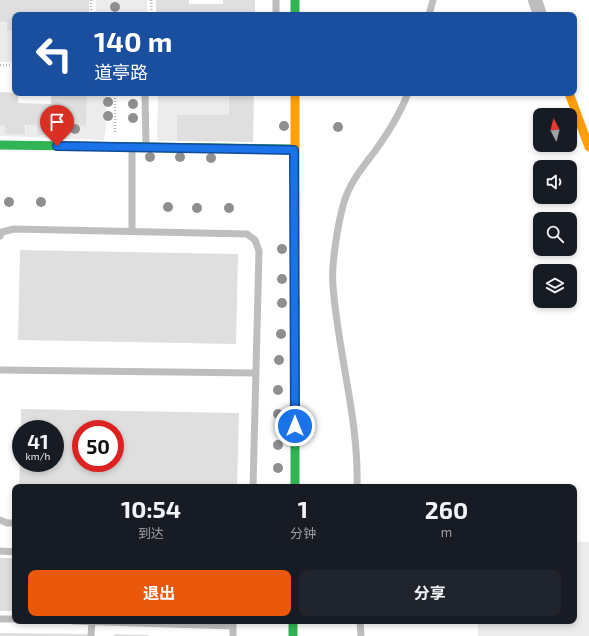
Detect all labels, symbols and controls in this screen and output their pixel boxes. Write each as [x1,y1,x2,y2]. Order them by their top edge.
text: 140 m [94,24,172,58]
icon: left [28,28,80,80]
text: 道亭路 [94,61,148,83]
pin [40,105,74,146]
north arrow [533,108,577,152]
map controls [533,108,577,308]
icon: arrive [46,111,68,133]
button: sound [533,160,577,204]
button: search [533,212,577,256]
button: layers [533,264,577,308]
position arrow [274,405,316,447]
speed limit sign: 50 [72,420,124,472]
text: 41 [27,429,49,453]
text: km/h [26,450,50,462]
text: 10:54 [121,494,181,523]
text: 1 [298,494,308,523]
text: 260 [425,495,468,524]
text: m [441,524,452,540]
text: 到达 [138,525,164,541]
text: 分钟 [290,525,316,541]
button: 退出 [28,570,291,616]
button: 分享 [299,570,561,616]

